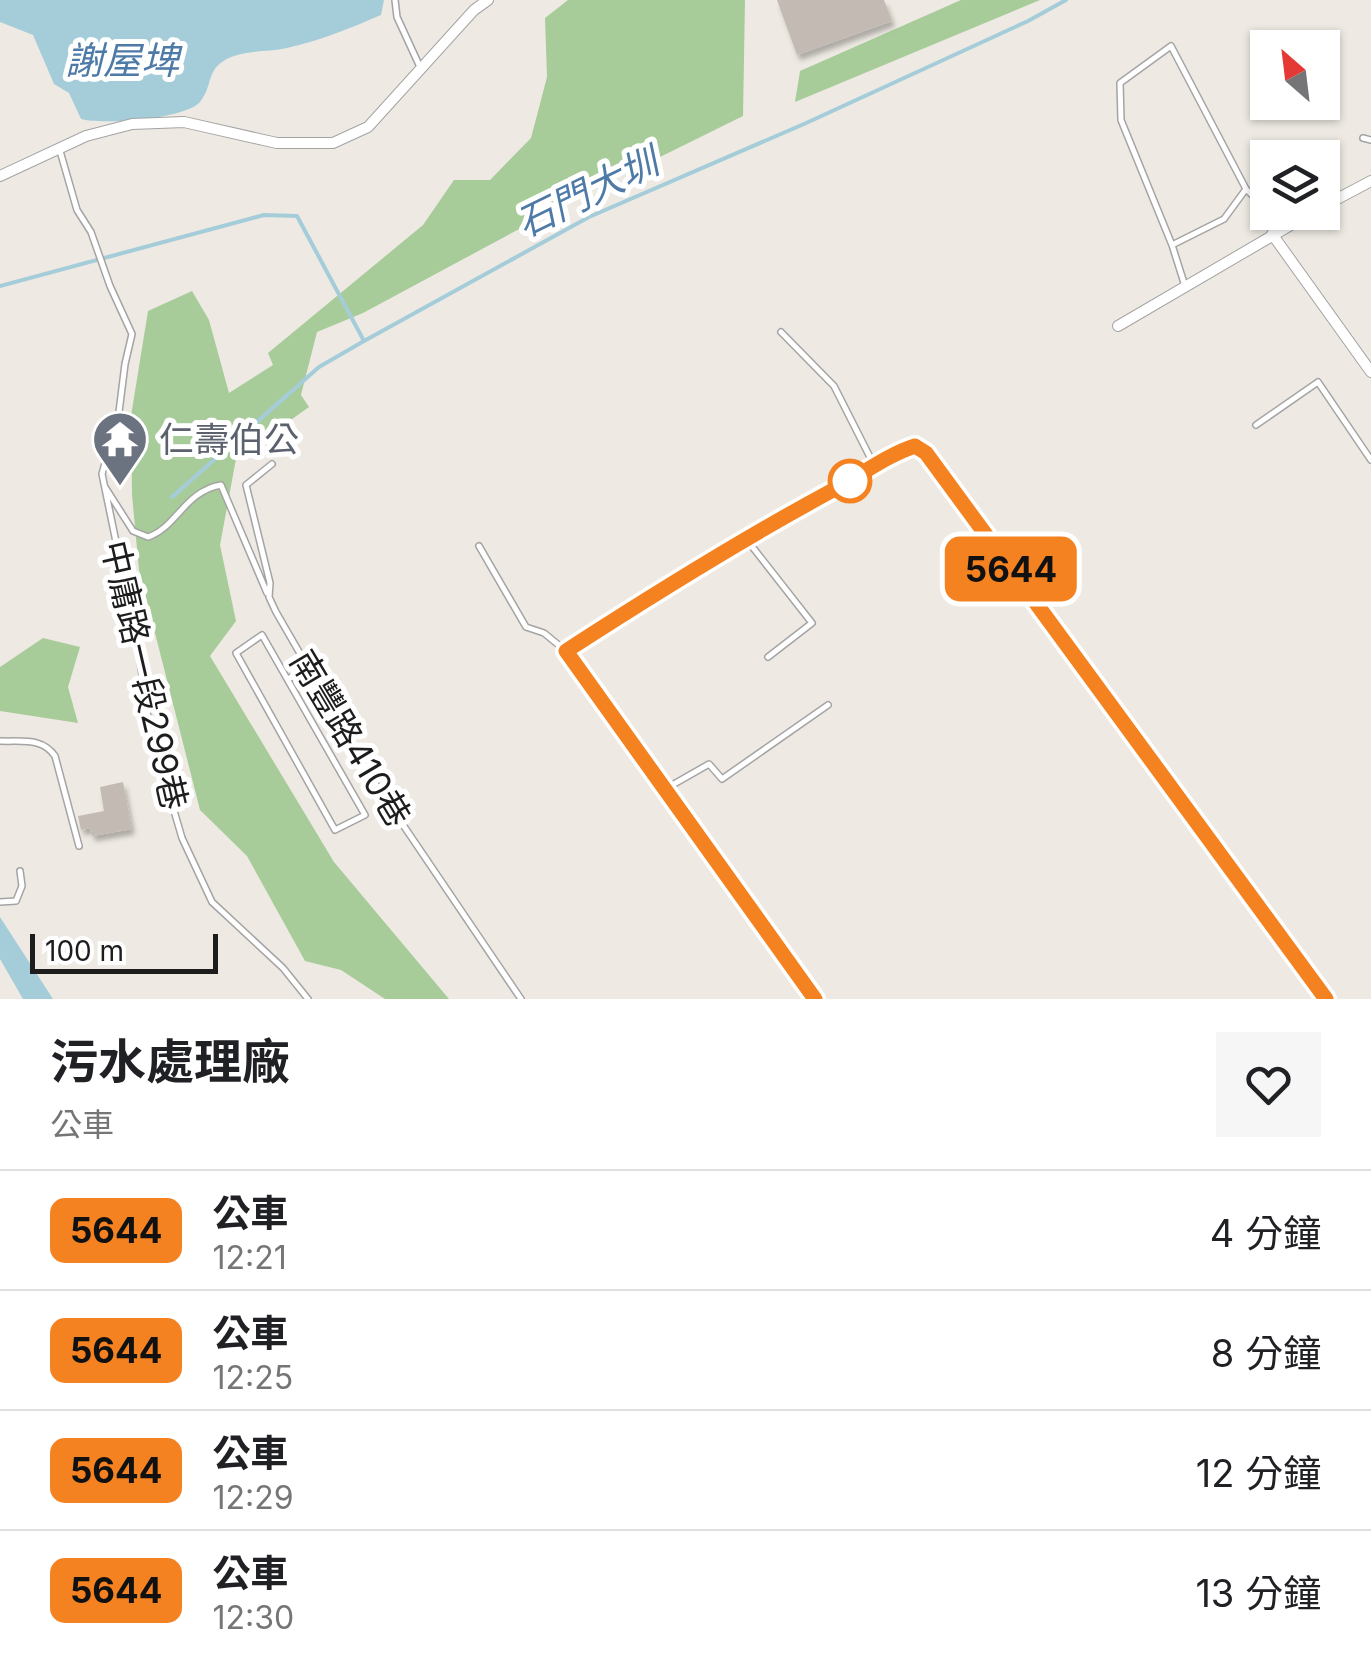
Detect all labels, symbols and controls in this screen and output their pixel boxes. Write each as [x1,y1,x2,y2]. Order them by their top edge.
north arrow [1250,30,1340,120]
map controls [1250,30,1340,230]
water label: 謝屋埤 [65,37,183,83]
water label: 石門大圳 [509,136,670,246]
button: layers [1250,140,1340,230]
temple icon: 仁壽伯公 [90,409,150,488]
place label: 仁壽伯公 [159,418,299,460]
unlabelled marker [829,460,871,502]
street label: 中庸路一段299巷 [94,536,196,814]
line badge: 5644 [941,536,1081,602]
text: 5644 [965,548,1057,590]
street label: 南豐路410巷 [282,642,420,834]
scale bar [30,929,218,974]
text: 100 m [45,934,124,968]
text: 污水處理廠 [50,1032,290,1091]
button: heart [1216,1032,1321,1137]
text: 公車 [50,1105,114,1144]
text: 公車 [212,1190,288,1236]
text: 5644 [70,1209,162,1251]
text: 4 分鐘 [1210,1210,1321,1256]
text: 12:21 [212,1238,287,1277]
text: 公車 [212,1310,288,1356]
text: 5644 [70,1329,162,1371]
text: 8 分鐘 [1211,1330,1321,1376]
text: 12:25 [212,1358,293,1397]
text: 公車 [212,1430,288,1476]
text: 5644 [70,1449,162,1491]
text: 12 分鐘 [1196,1450,1321,1496]
text: 12:29 [212,1478,294,1517]
text: 公車 [212,1550,288,1596]
text: 5644 [70,1569,162,1611]
text: 13 分鐘 [1195,1570,1321,1616]
text: 12:30 [212,1598,294,1637]

